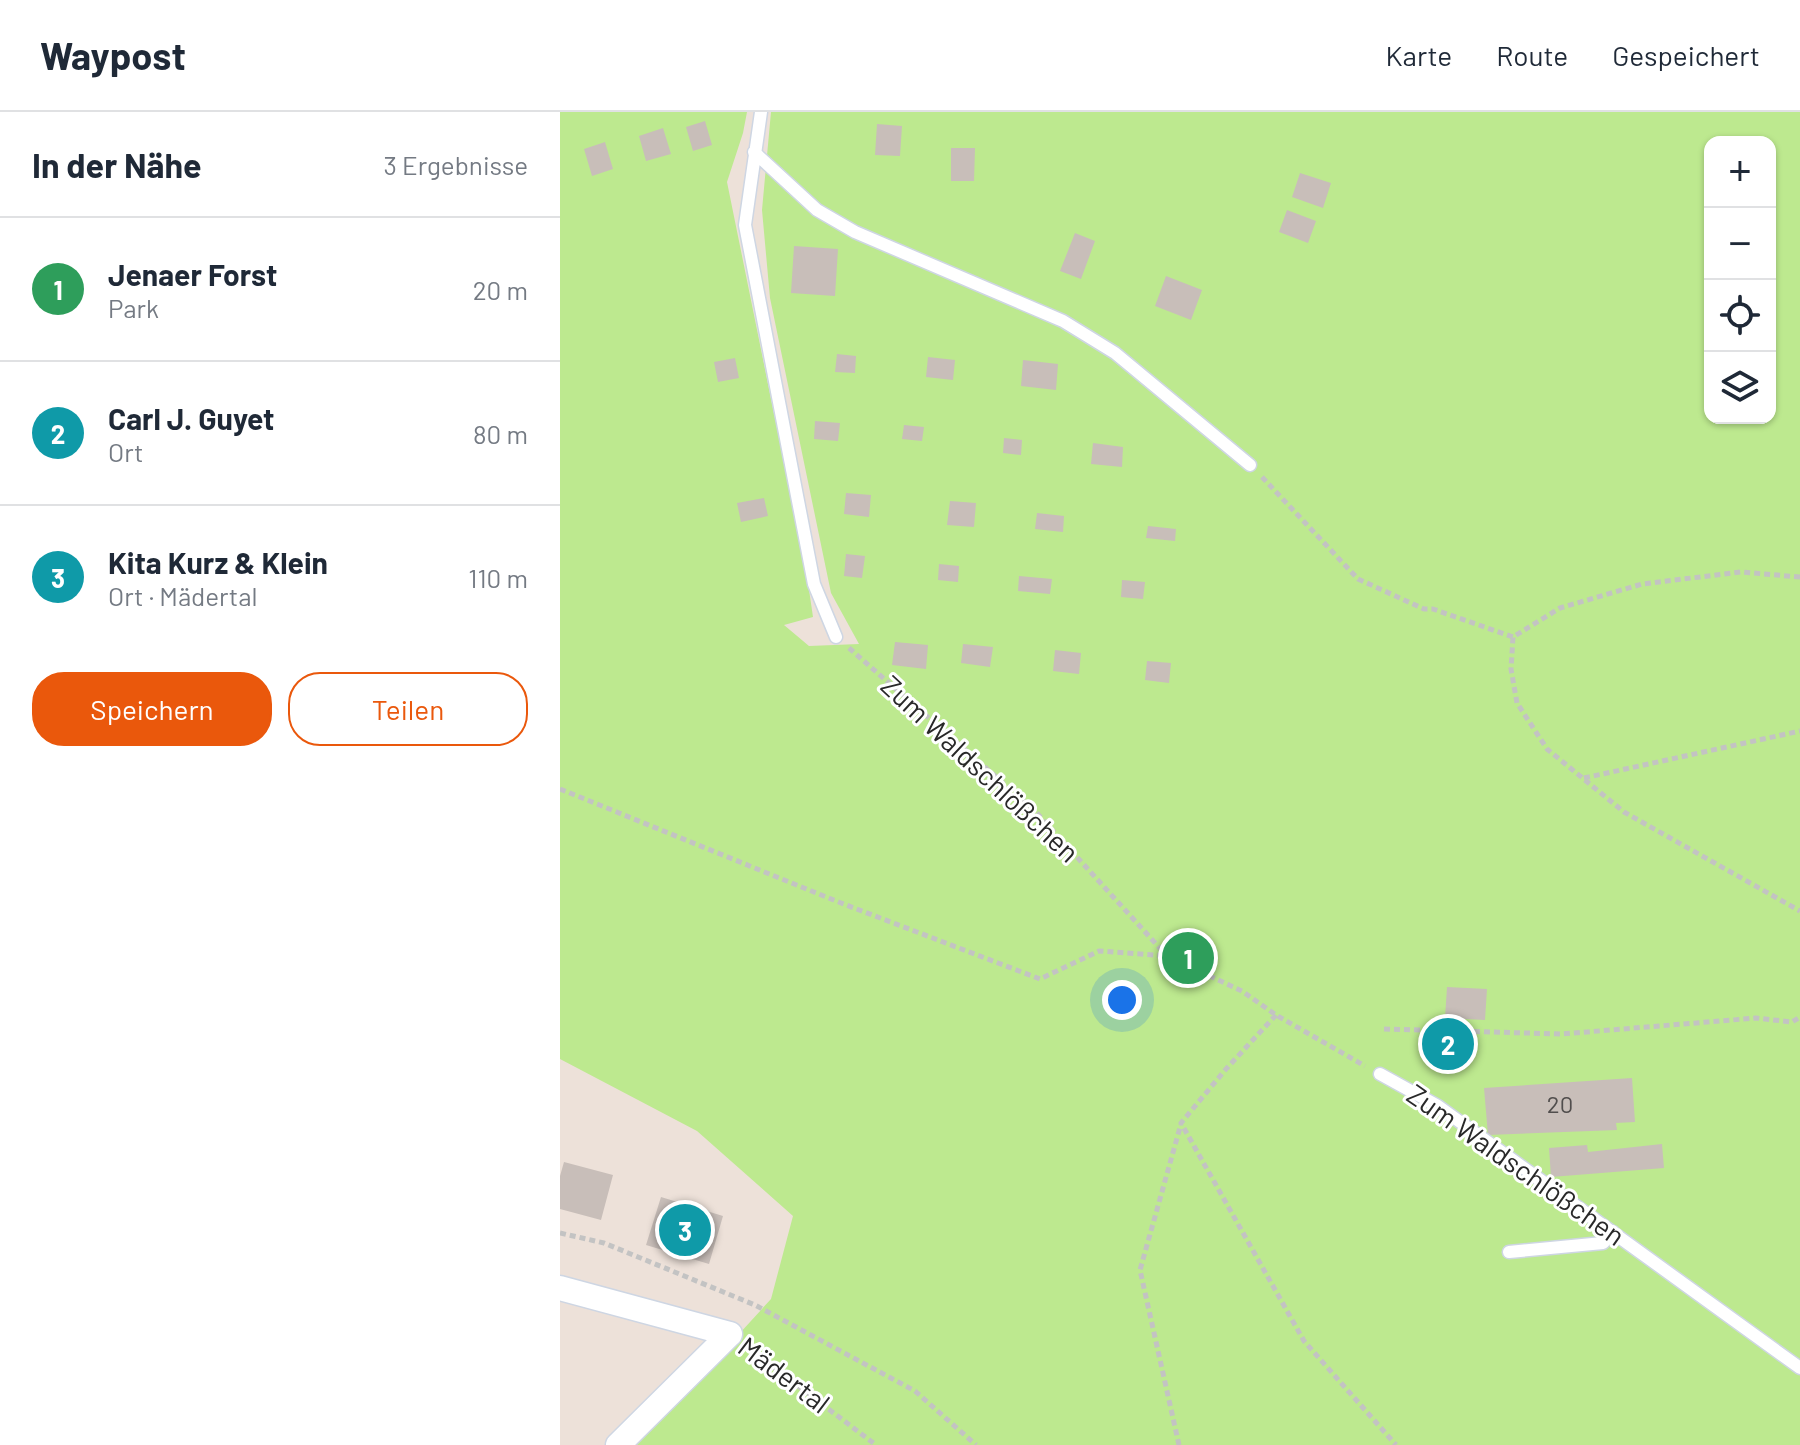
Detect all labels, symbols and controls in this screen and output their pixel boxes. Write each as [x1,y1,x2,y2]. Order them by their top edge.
text: Waypost [40,32,186,78]
text: Karte [1386,38,1452,72]
text: Route [1496,38,1568,72]
text: Gespeichert [1612,38,1760,72]
map controls [1704,136,1776,424]
button: + [1704,136,1776,208]
text: In der Nähe [32,144,202,185]
text: 3 Ergebnisse [383,149,528,180]
button: − [1704,208,1776,280]
text: Jenaer Forst [108,256,277,292]
text: 1 [53,274,63,305]
text: 20 m [473,274,528,305]
button: locate [1704,280,1776,352]
text: Park [108,292,159,323]
button: layers [1704,352,1776,424]
text: Carl J. Guyet [108,400,274,436]
text: 2 [51,418,65,449]
text: 80 m [473,418,528,449]
text: Ort [108,436,143,467]
text: Kita Kurz & Klein [108,544,328,580]
text: 3 [51,562,65,593]
text: 110 m [468,562,528,593]
text: Ort · Mädertal [108,580,258,611]
street label: Zum Waldschlößchen [875,668,1087,869]
button: Speichern [32,672,272,746]
button: Teilen [288,672,528,746]
pin: 1 [1162,928,1214,988]
your location [1102,980,1142,1020]
pin: 2 [1422,1014,1474,1074]
street label: Zum Waldschlößchen [1401,1076,1632,1252]
house number: 20 [1547,1089,1573,1118]
pin: 3 [659,1200,711,1260]
street label: Mädertal [732,1329,837,1420]

